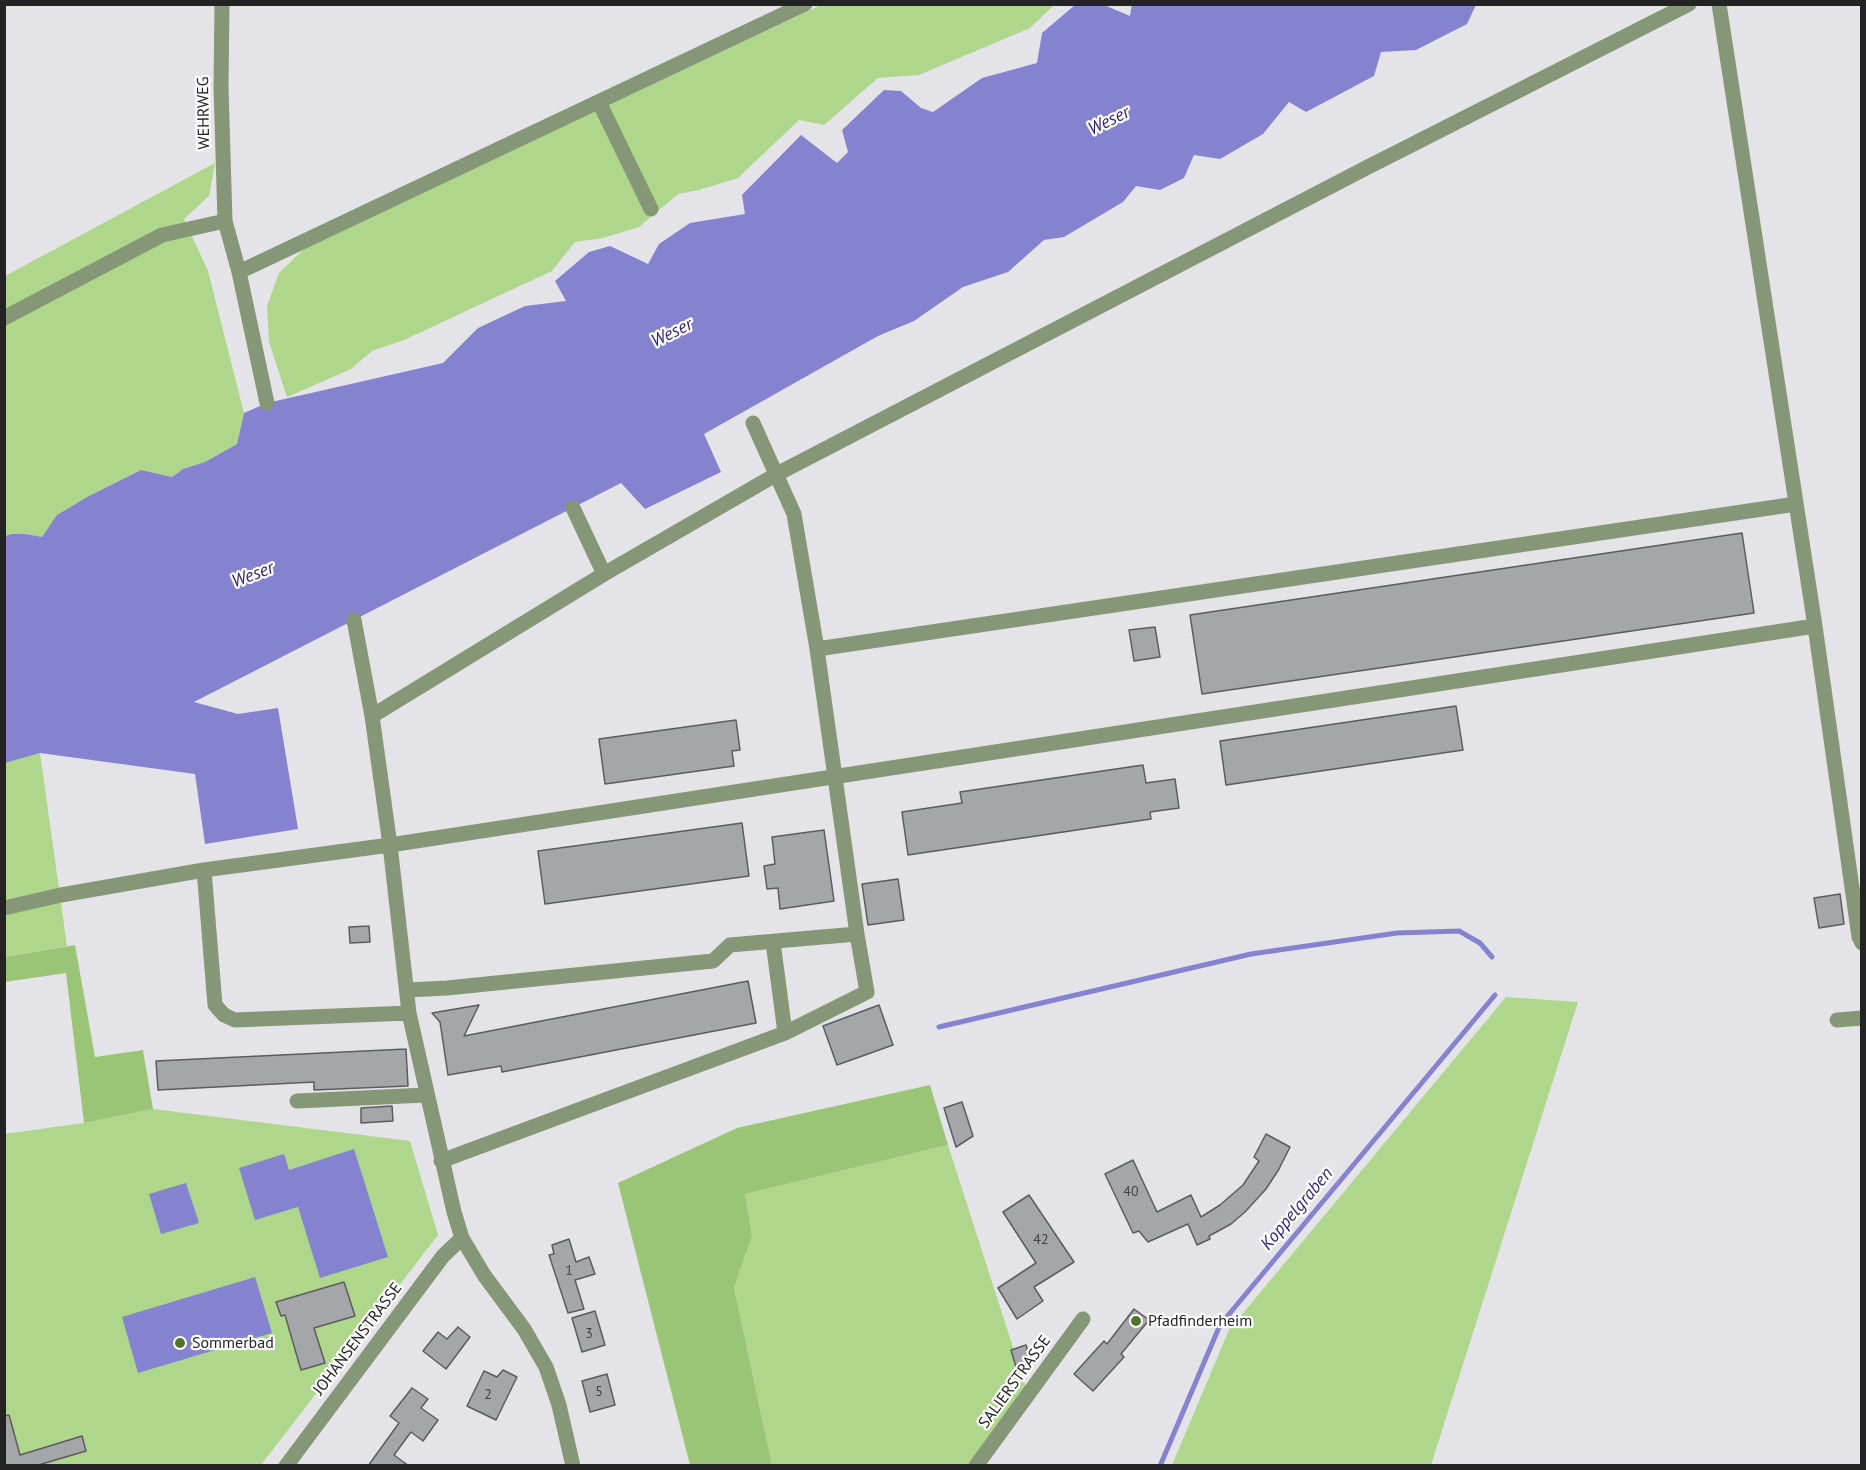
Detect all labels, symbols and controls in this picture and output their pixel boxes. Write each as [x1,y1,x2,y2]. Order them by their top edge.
street label: WEHRWEG [194,76,214,150]
water label: Weser [1085,102,1133,140]
water label: Weser [648,314,696,352]
water label: Weser [229,557,277,593]
water label: Koppelgraben [1256,1163,1338,1255]
house number: 40 [1123,1184,1139,1200]
house number: 42 [1033,1232,1049,1248]
house number: 1 [565,1263,573,1279]
street label: JOHANSENSTRASSE [309,1279,407,1399]
place label: Pfadfinderheim [1148,1311,1252,1331]
marker: Pfadfinderheim [1129,1314,1143,1328]
house number: 3 [585,1326,593,1342]
street label: SALIERSTRASSE [975,1332,1055,1432]
place label: Sommerbad [192,1333,274,1353]
marker: Sommerbad [173,1336,187,1350]
house number: 5 [595,1384,603,1400]
house number: 2 [484,1387,492,1403]

